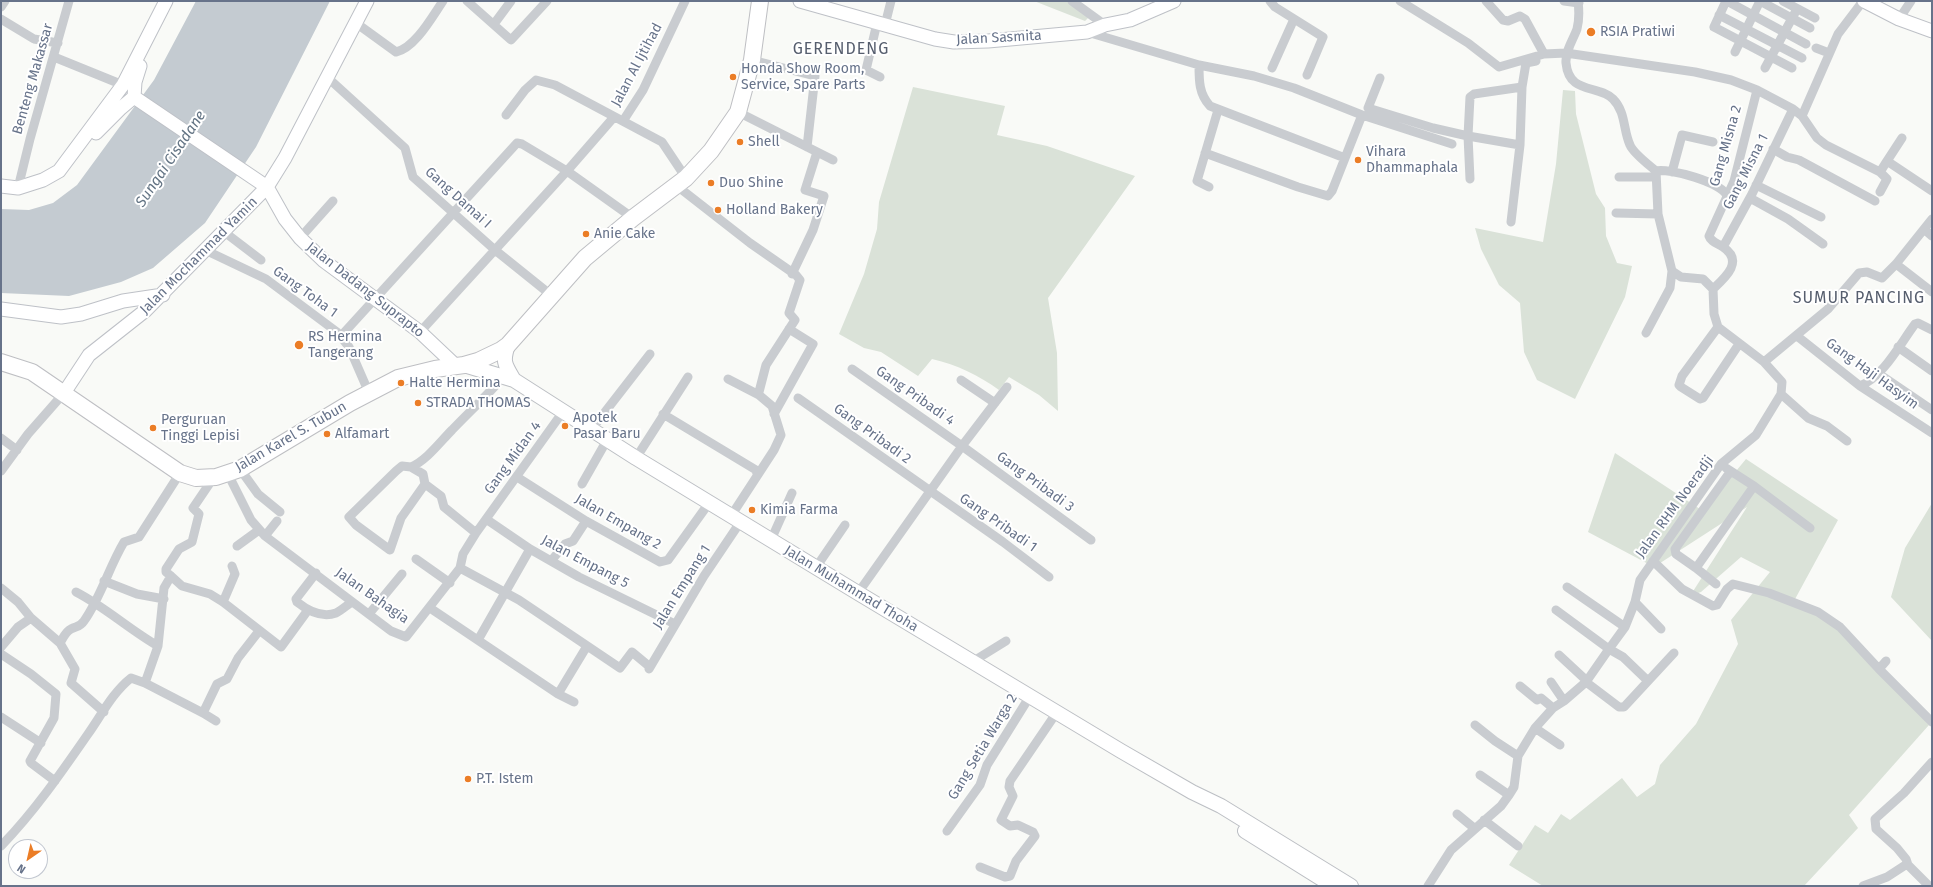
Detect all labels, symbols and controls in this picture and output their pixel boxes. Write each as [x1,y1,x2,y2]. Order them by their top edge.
street label: Jalan Al Ijtihad [608,20,666,110]
street label: Benteng Makassar [9,22,57,136]
place label: RSIA Pratiwi [1600,24,1675,40]
marker: RSIA Pratiwi [1585,26,1597,38]
street label: Jalan Sasmita [956,27,1042,49]
district label: GERENDENG [793,40,889,60]
place label: Honda Show Room, Service, Spare Parts [741,61,865,94]
marker: Honda Show Room, Service, Spare Parts [728,72,738,82]
street label: Gang Misna 2 [1706,104,1746,188]
water label: Sungai Cisadane [132,107,210,211]
street label: Gang Misna 1 [1720,131,1772,213]
place label: Shell [748,134,780,150]
marker: Shell [735,137,745,147]
place label: Vihara Dhammaphala [1366,144,1458,176]
marker: Vihara Dhammaphala [1353,155,1363,165]
street label: Gang Damai I [421,164,495,232]
place label: Duo Shine [719,175,784,191]
marker: Duo Shine [706,178,716,188]
street label: Jalan Mochammad Yamin [137,194,261,318]
place label: Holland Bakery [726,202,823,218]
marker: Holland Bakery [713,205,723,215]
place label: Anie Cake [594,226,656,242]
marker: Anie Cake [581,229,591,239]
street label: Jalan Dadang Suprapto [303,239,427,341]
street label: Gang Toha 1 [269,263,341,321]
district label: SUMUR PANCING [1793,289,1925,309]
place label: RS Hermina Tangerang [308,329,382,362]
street label: Gang Haji Hasyim [1822,335,1922,413]
marker: RS Hermina Tangerang [293,339,305,351]
street label: Gang Pribadi 4 [872,363,958,429]
place label: Halte Hermina [409,375,501,391]
marker: Halte Hermina [396,378,406,388]
place label: STRADA THOMAS [426,395,531,411]
street label: Jalan Karel S. Tubun [232,398,350,476]
marker: STRADA THOMAS [413,398,423,408]
street label: Gang Pribadi 2 [830,400,914,468]
place label: Apotek Pasar Baru [573,410,641,442]
place label: Perguruan Tinggi Lepisi [161,412,240,444]
street label: Gang Midan 4 [481,418,545,498]
marker: Apotek Pasar Baru [560,421,570,431]
marker: Perguruan Tinggi Lepisi [148,423,158,433]
place label: Alfamart [335,426,389,442]
marker: Alfamart [322,429,332,439]
street label: Gang Pribadi 3 [993,448,1077,516]
street label: Jalan RHM Noeradji [1632,453,1718,561]
street label: Gang Pribadi 1 [956,490,1040,556]
street label: Jalan Empang 2 [572,491,664,553]
place label: Kimia Farma [760,502,838,518]
marker: Kimia Farma [747,505,757,515]
street label: Jalan Empang 5 [538,532,632,592]
street label: Jalan Empang 1 [650,542,714,632]
street label: Jalan Muhammad Thoha [781,542,921,636]
street label: Jalan Bahagia [332,564,412,628]
street label: Gang Setia Warga 2 [945,691,1021,803]
place label: P.T. Istem [476,771,534,787]
marker: P.T. Istem [463,774,473,784]
north arrow [8,839,48,879]
text: N [15,861,28,876]

